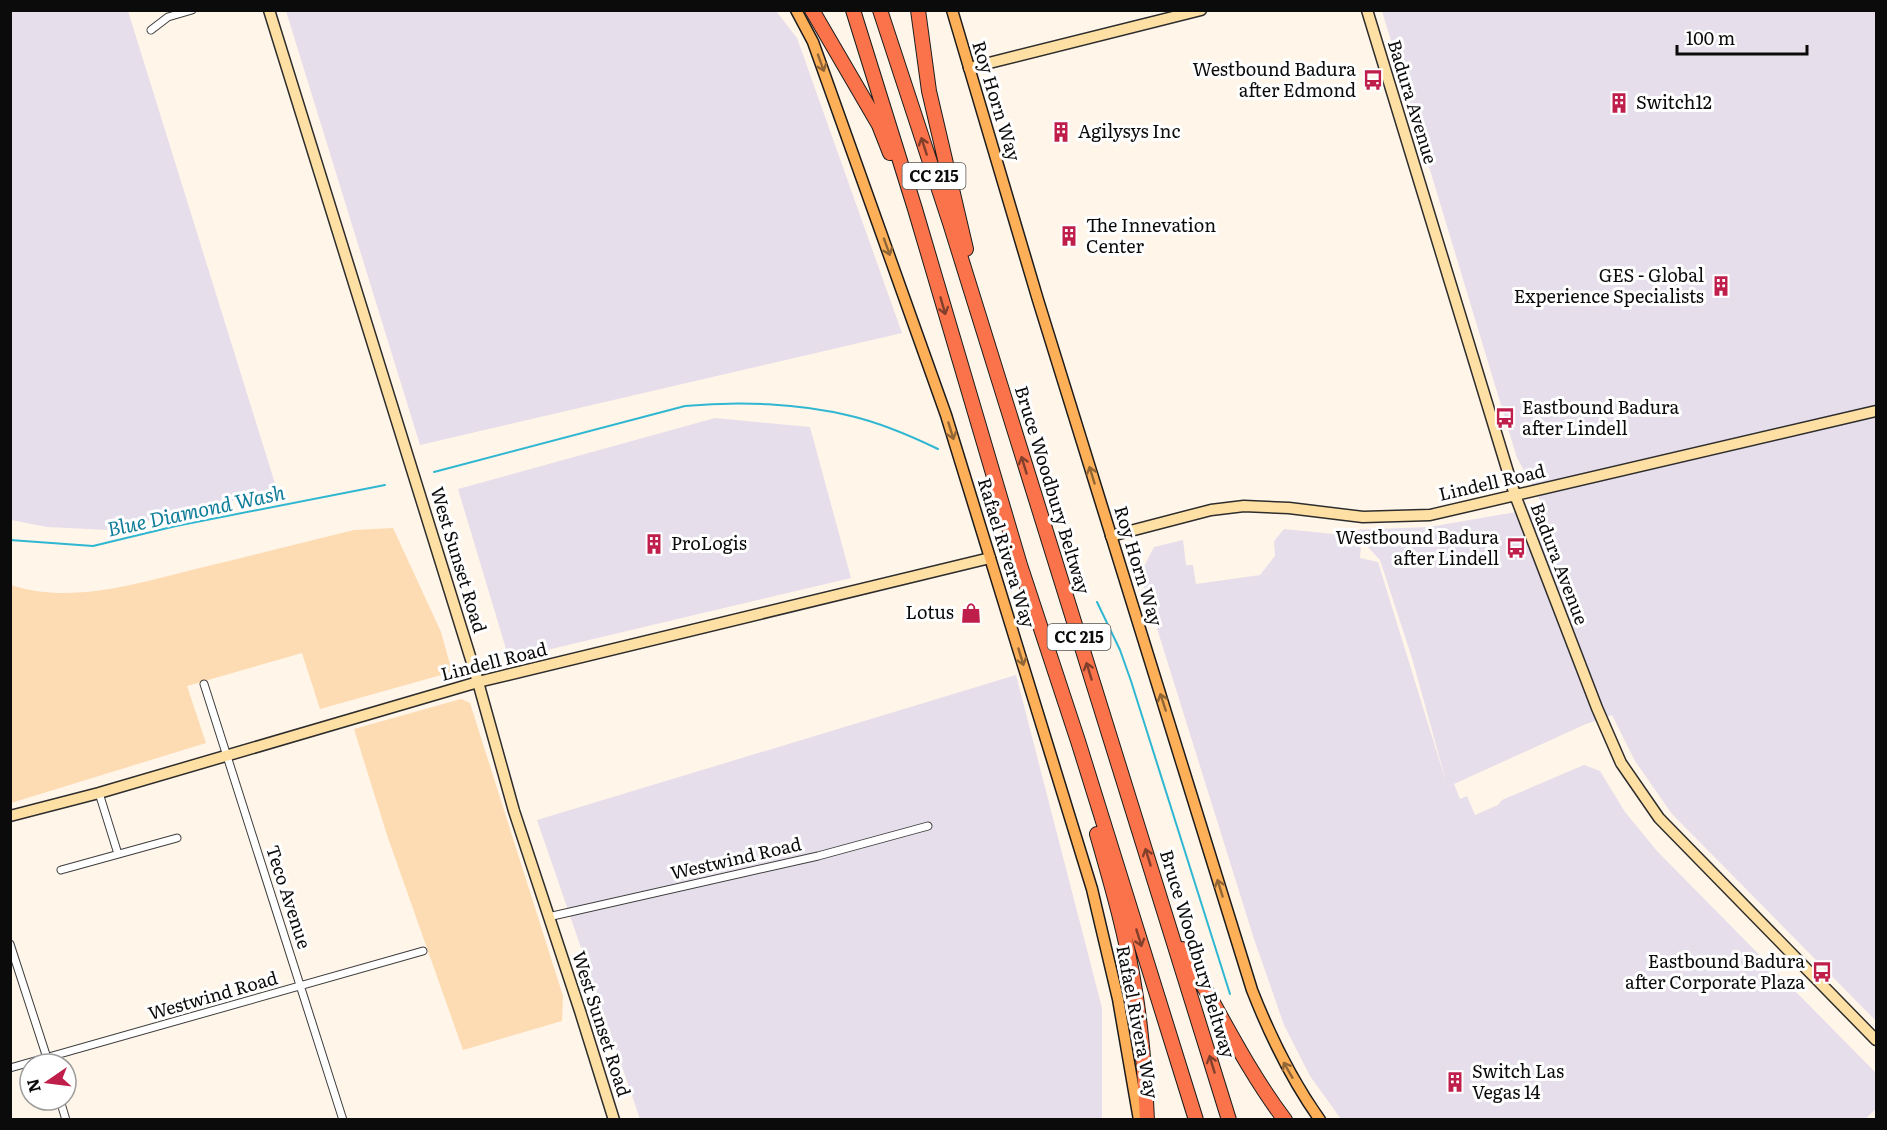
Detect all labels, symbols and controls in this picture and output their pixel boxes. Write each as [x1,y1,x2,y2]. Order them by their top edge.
scale bar [1677,18,1808,56]
text: 100 m [1686,24,1735,51]
street label: Badura Avenue [1382,36,1445,167]
street label: Roy Horn Way [966,37,1029,165]
one-way arrow [816,53,827,72]
place label: Westbound Badura after Edmond [1193,55,1356,103]
bus stop icon: Westbound Badura after Edmond [1361,68,1385,92]
place label: Switch12 [1636,88,1712,115]
building icon: Switch12 [1607,91,1631,115]
place label: Agilysys Inc [1078,117,1180,144]
building icon: Agilysys Inc [1049,120,1073,144]
one-way arrow [918,137,929,156]
road number: CC 215 [902,163,966,189]
place label: The Innevation Center [1086,211,1216,259]
building icon: The Innevation Center [1057,224,1081,248]
one-way arrow [882,237,893,256]
place label: GES - Global Experience Specialists [1514,261,1704,309]
building icon: GES - Global Experience Specialists [1709,274,1733,298]
one-way arrow [938,296,949,315]
street label: Bruce Woodbury Beltway [1009,382,1098,598]
place label: Eastbound Badura after Lindell [1522,393,1680,441]
bus stop icon: Eastbound Badura after Lindell [1493,406,1517,430]
one-way arrow [946,421,957,440]
one-way arrow [1018,456,1029,475]
street label: Lindell Road [1436,456,1548,507]
one-way arrow [1086,466,1097,485]
street label: Rafael Rivera Way [972,474,1043,632]
water label: Blue Diamond Wash [104,476,287,543]
street label: West Sunset Road [424,483,494,636]
street label: Badura Avenue [1525,499,1596,628]
street label: Roy Horn Way [1108,502,1171,630]
place label: Westbound Badura after Lindell [1336,523,1499,571]
place label: ProLogis [671,529,747,556]
building icon: ProLogis [642,532,666,556]
bus stop icon: Westbound Badura after Lindell [1504,536,1528,560]
place label: Lotus [906,598,954,625]
shop icon: Lotus [959,601,983,625]
road number: CC 215 [1048,624,1110,650]
street label: Lindell Road [438,634,550,687]
one-way arrow [1016,647,1027,666]
one-way arrow [1083,662,1094,681]
one-way arrow [1157,693,1168,712]
street label: Westwind Road [668,829,804,886]
street label: Teco Avenue [260,841,319,952]
street label: Bruce Woodbury Beltway [1154,846,1243,1062]
one-way arrow [1142,848,1153,867]
one-way arrow [1214,879,1225,898]
one-way arrow [1134,928,1145,947]
street label: Rafael Rivera Way [1110,943,1167,1101]
street label: West Sunset Road [566,947,639,1100]
place label: Eastbound Badura after Corporate Plaza [1625,947,1805,995]
bus stop icon: Eastbound Badura after Corporate Plaza [1810,960,1834,984]
street label: Westwind Road [145,963,280,1026]
north arrow [18,1052,78,1112]
one-way arrow [1206,1055,1217,1074]
place label: Switch Las Vegas 14 [1472,1057,1564,1105]
one-way arrow [1282,1062,1294,1079]
building icon: Switch Las Vegas 14 [1443,1070,1467,1094]
text: N [19,1076,46,1095]

